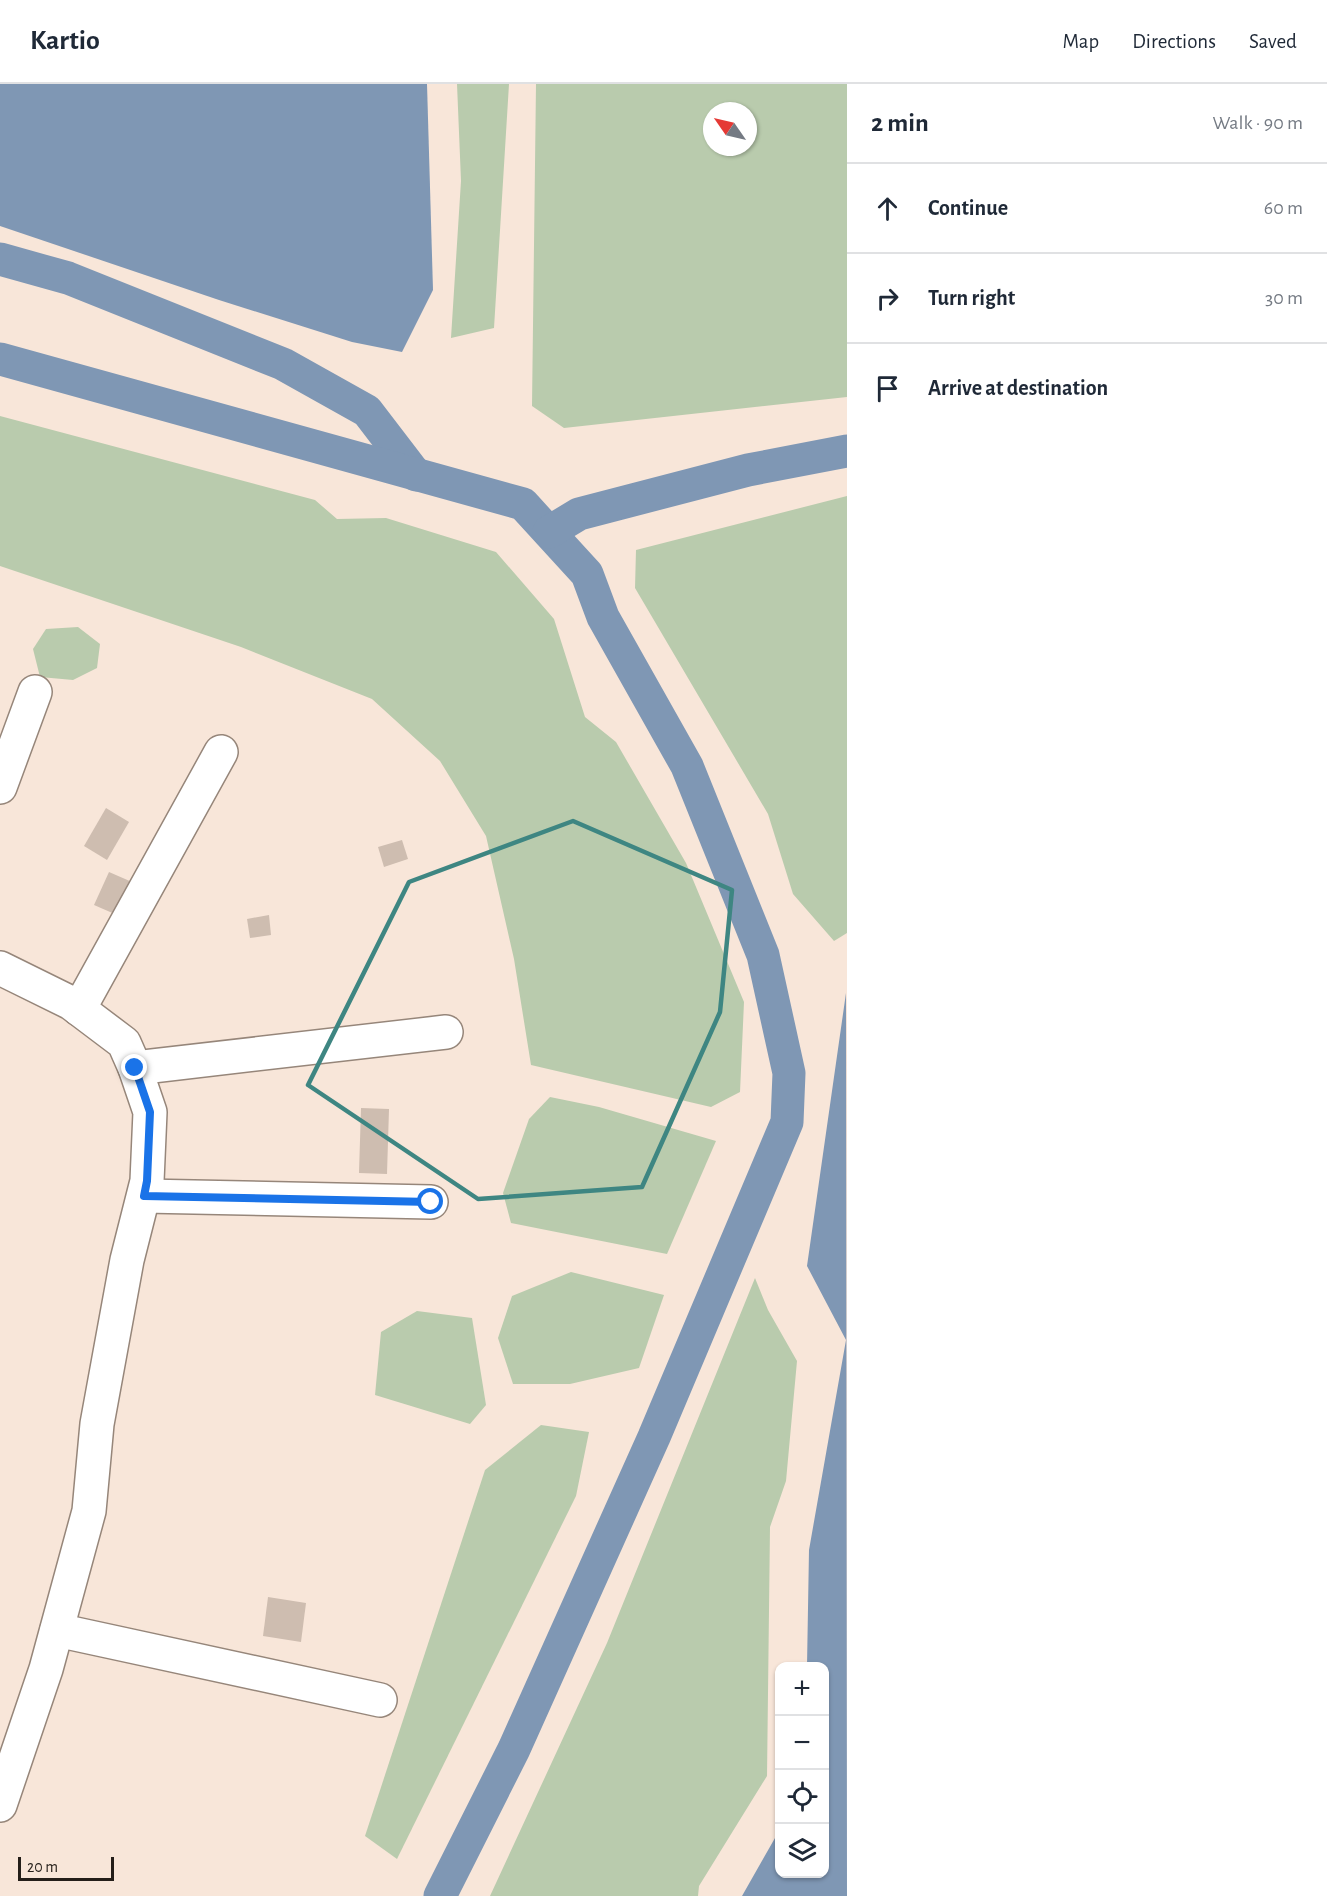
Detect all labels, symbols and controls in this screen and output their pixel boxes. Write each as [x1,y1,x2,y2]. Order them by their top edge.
text: Kartio [30,27,100,55]
text: Map [1063,31,1099,52]
text: Directions [1132,31,1216,52]
text: Saved [1249,31,1297,52]
north arrow [703,102,757,156]
text: 2 min [871,110,929,136]
text: Walk · 90 m [1212,113,1303,133]
icon: ahead [871,192,904,225]
text: Continue [928,197,1008,219]
text: 60 m [1264,198,1303,218]
icon: right [871,282,904,315]
text: Turn right [928,287,1015,309]
text: 30 m [1265,288,1303,308]
icon: arrive [871,372,904,405]
text: Arrive at destination [928,377,1108,399]
route end [121,1054,147,1080]
route start [417,1188,443,1214]
map controls [775,1662,829,1878]
button: + [775,1662,829,1716]
button: − [775,1716,829,1770]
button: locate [775,1770,829,1824]
button: layers [775,1824,829,1878]
scale bar [18,1854,114,1882]
text: 20 m [27,1859,58,1875]

